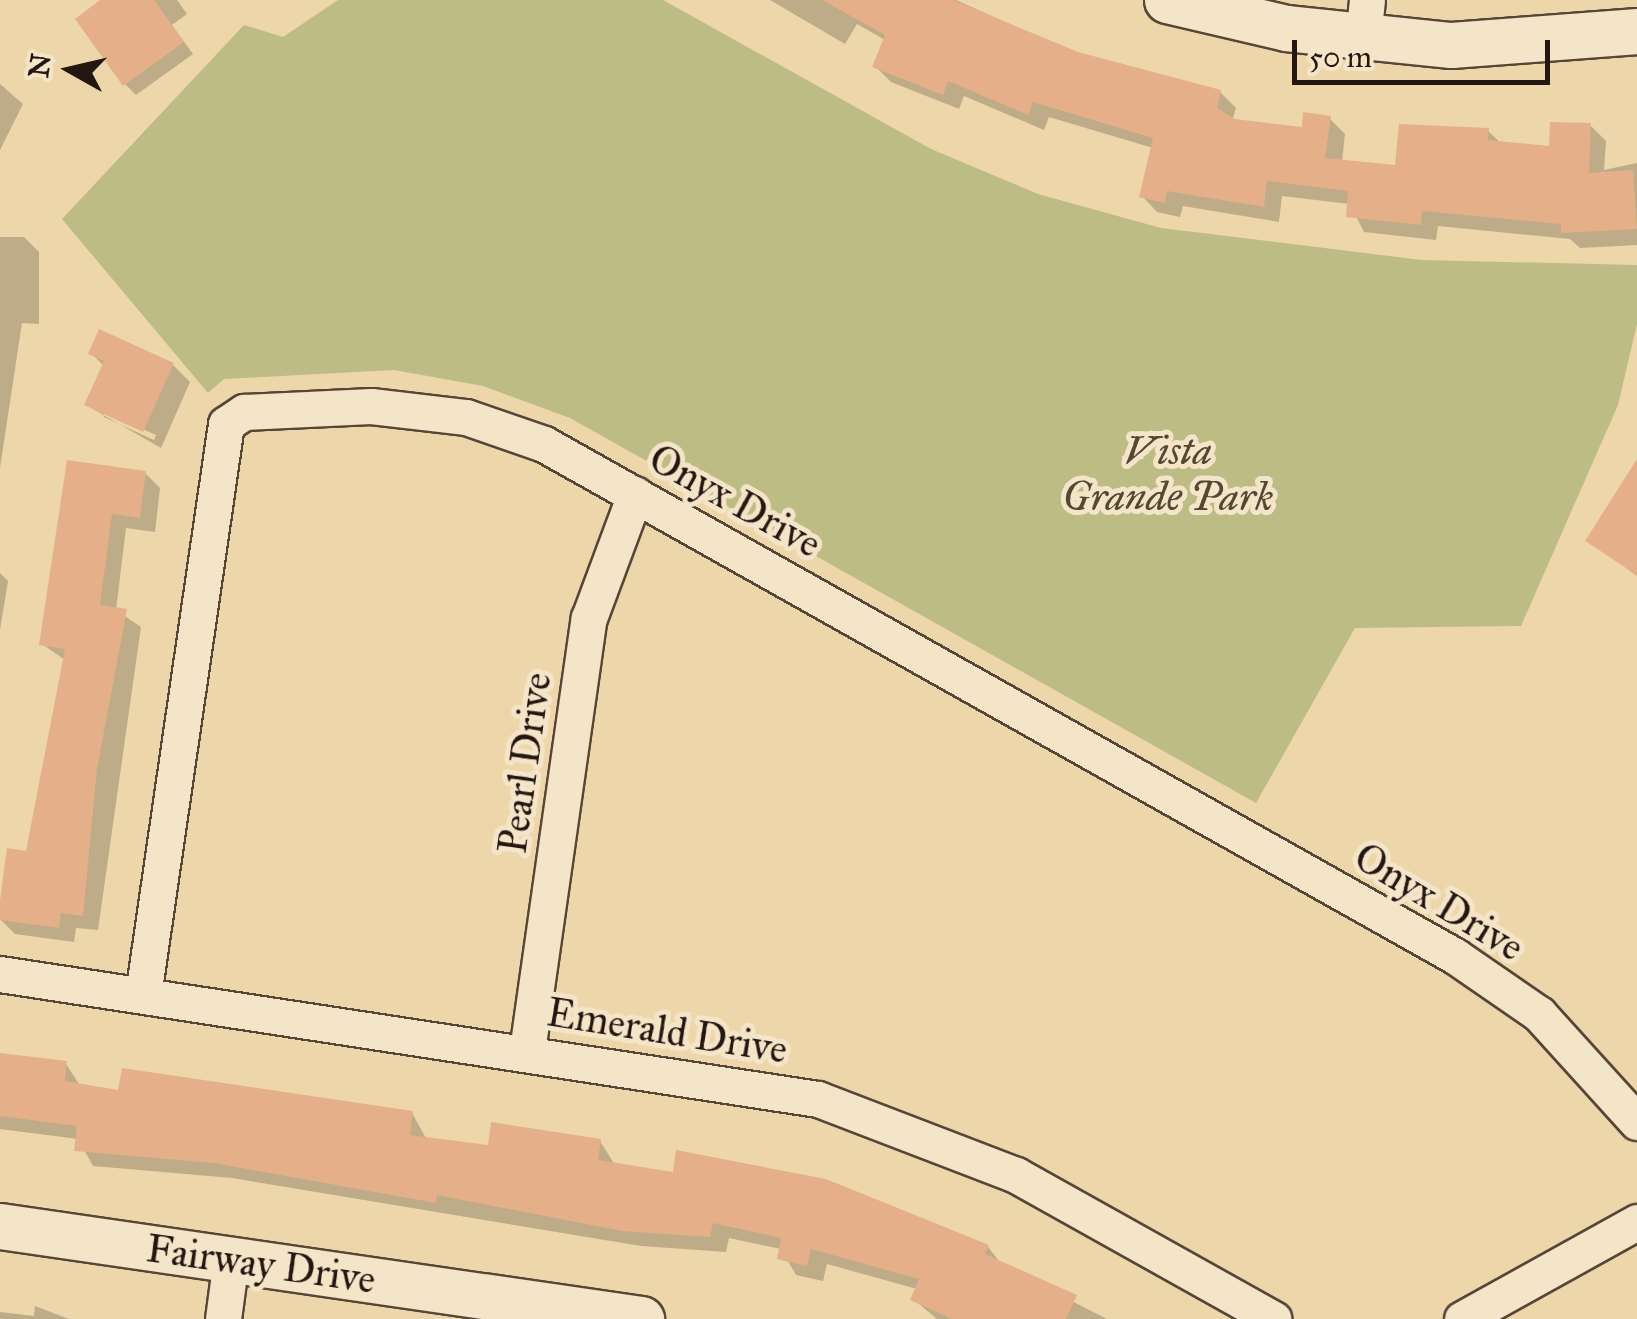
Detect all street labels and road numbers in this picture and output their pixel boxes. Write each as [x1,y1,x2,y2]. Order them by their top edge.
street label: Onyx Drive [641,434,829,568]
street label: Pearl Drive [489,669,561,857]
street label: Onyx Drive [1346,833,1532,971]
street label: Emerald Drive [543,988,791,1074]
street label: Fairway Drive [143,1224,379,1304]

